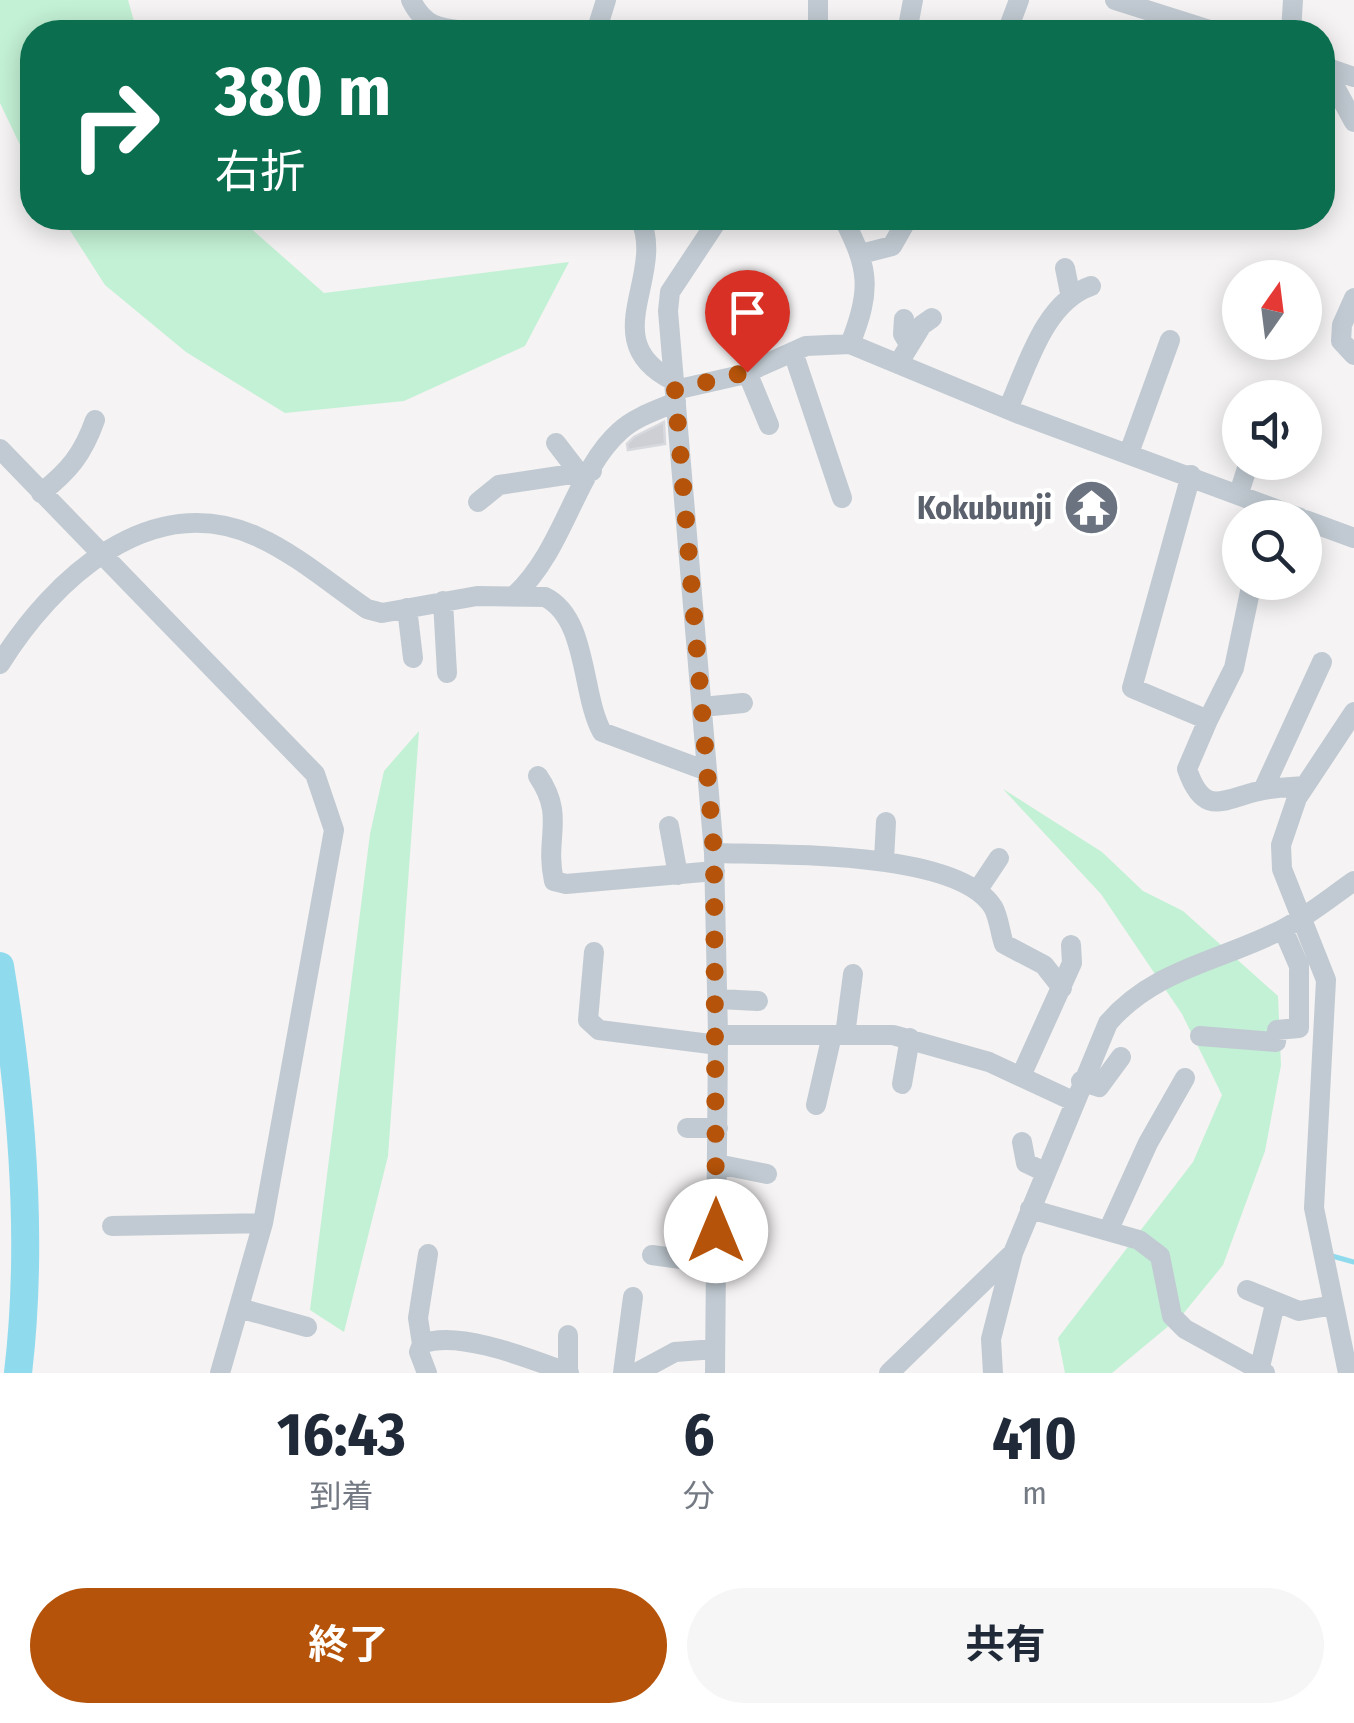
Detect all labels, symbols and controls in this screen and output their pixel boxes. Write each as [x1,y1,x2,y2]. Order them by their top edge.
text: 380 m [215,50,391,134]
icon: right [50,60,180,190]
text: 右折 [215,145,305,199]
north arrow [1222,260,1322,360]
map controls [1222,260,1322,600]
pin [705,270,790,373]
icon: arrive [720,285,775,340]
button: sound [1222,380,1322,480]
temple icon: Kokubunji [1061,478,1121,538]
place label: Kokubunji [917,489,1052,527]
button: search [1222,500,1322,600]
position arrow [664,1179,768,1283]
text: 16:43 [277,1399,406,1471]
text: 6 [683,1399,715,1471]
text: 410 [992,1403,1077,1475]
text: m [1022,1474,1047,1512]
text: 到着 [309,1477,373,1515]
text: 分 [683,1477,715,1515]
button: 終了 [30,1588,667,1703]
button: 共有 [687,1588,1324,1703]

